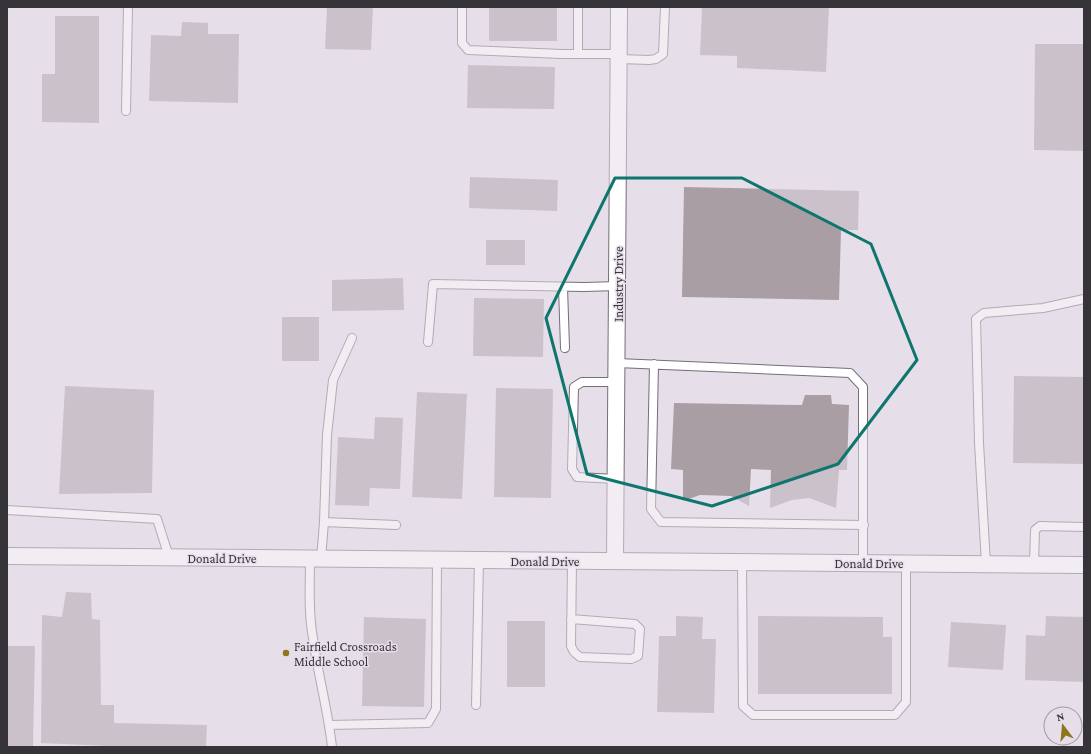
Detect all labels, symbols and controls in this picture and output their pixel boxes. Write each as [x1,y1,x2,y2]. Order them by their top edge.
street label: Industry Drive [611,246,626,322]
street label: Donald Drive [187,551,257,566]
street label: Donald Drive [510,554,580,569]
street label: Donald Drive [834,556,904,571]
place label: Fairfield Crossroads Middle School [294,639,397,669]
marker: Fairfield Crossroads Middle School [281,648,291,658]
north arrow [1043,706,1083,746]
text: N [1055,709,1066,723]

